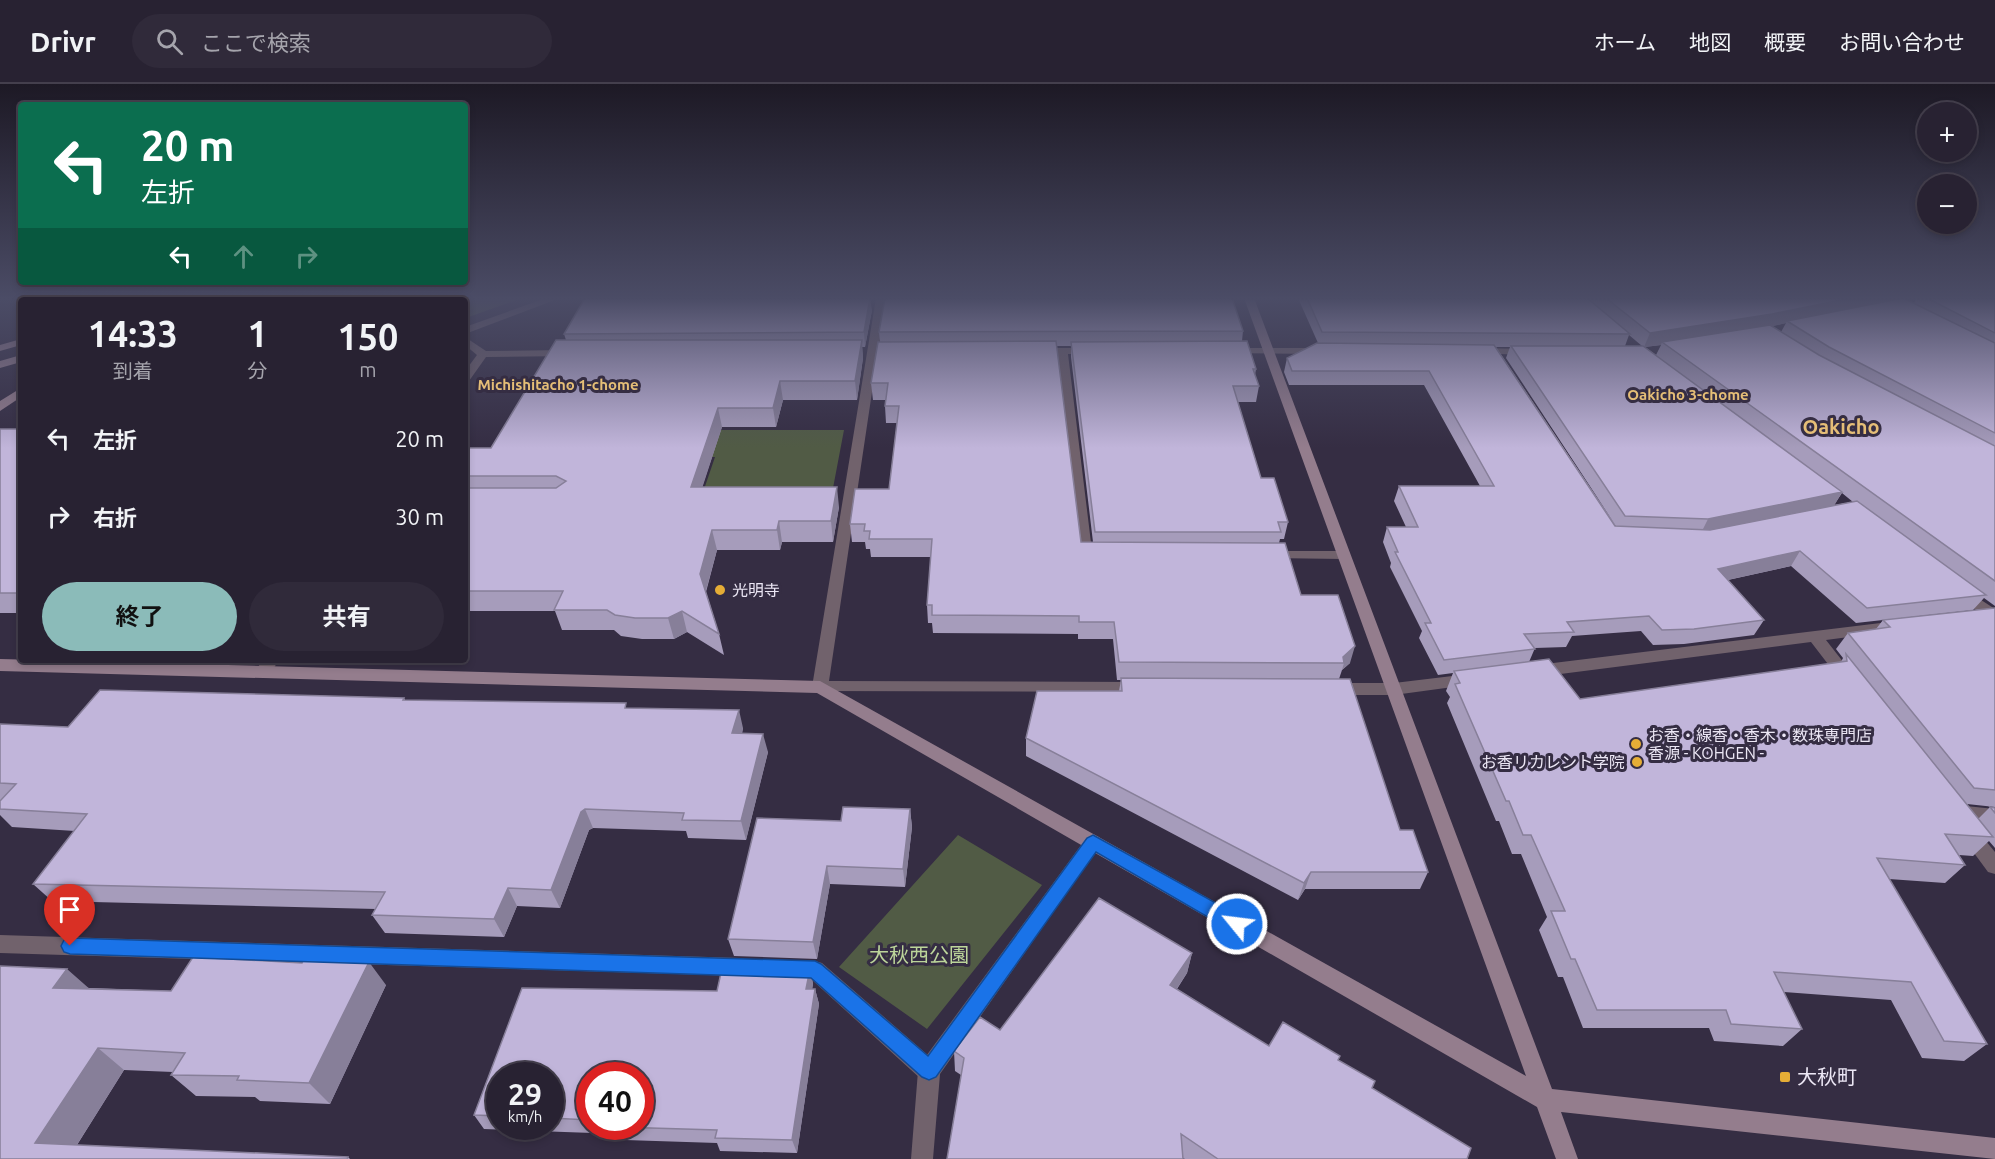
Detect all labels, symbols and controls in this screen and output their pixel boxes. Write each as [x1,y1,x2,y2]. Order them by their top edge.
search box [132,14,552,68]
icon: search [153,25,186,58]
text: Drivr [30,26,96,57]
text: ここで検索 [201,30,311,55]
text: ホーム [1594,30,1656,54]
text: 地図 [1689,30,1731,54]
text: 概要 [1764,30,1806,54]
text: お問い合わせ [1839,30,1965,54]
map controls [1917,102,1977,234]
button: + [1917,102,1977,162]
text: 20 m [141,122,235,169]
icon: left [42,126,120,204]
button: − [1917,174,1977,234]
text: 左折 [141,177,195,207]
icon: left [164,240,197,273]
icon: ahead [227,240,260,273]
icon: right [290,240,323,273]
text: 14:33 [88,313,178,354]
text: 1 [247,313,268,354]
text: 150 [337,316,398,357]
text: m [359,358,377,381]
text: 到着 [113,359,153,382]
text: 分 [248,359,268,382]
district label: Michishitacho 1-chome [477,376,639,393]
district label: Oakicho 3-chome [1627,386,1749,403]
district label: Oakicho [1803,415,1879,438]
icon: left [42,422,75,455]
text: 20 m [395,426,444,451]
text: 左折 [93,427,137,452]
icon: right [42,500,75,533]
text: 30 m [395,504,444,529]
text: 右折 [93,505,137,530]
place label: 光明寺 [732,581,780,599]
button: 終了 [42,582,237,651]
button: 共有 [249,582,444,651]
marker: 光明寺 [713,583,727,597]
place label: お香・線香・香木・数珠専門店 香源 - KOHGEN - [1648,726,1872,762]
marker: お香・線香・香木・数珠専門店 香源 - KOHGEN - [1629,737,1643,751]
place label: お香リカレント学院 [1481,753,1625,771]
marker: お香リカレント学院 [1630,755,1644,769]
pin [44,884,95,946]
position arrow [1205,892,1269,956]
icon: arrive [53,893,86,926]
park label: 大秋西公園 [869,943,969,966]
speed limit sign: 40 [576,1062,654,1140]
place label: 大秋町 [1797,1065,1857,1088]
marker: 大秋町 [1778,1070,1792,1084]
text: 29 [508,1077,542,1111]
text: km/h [508,1108,542,1125]

